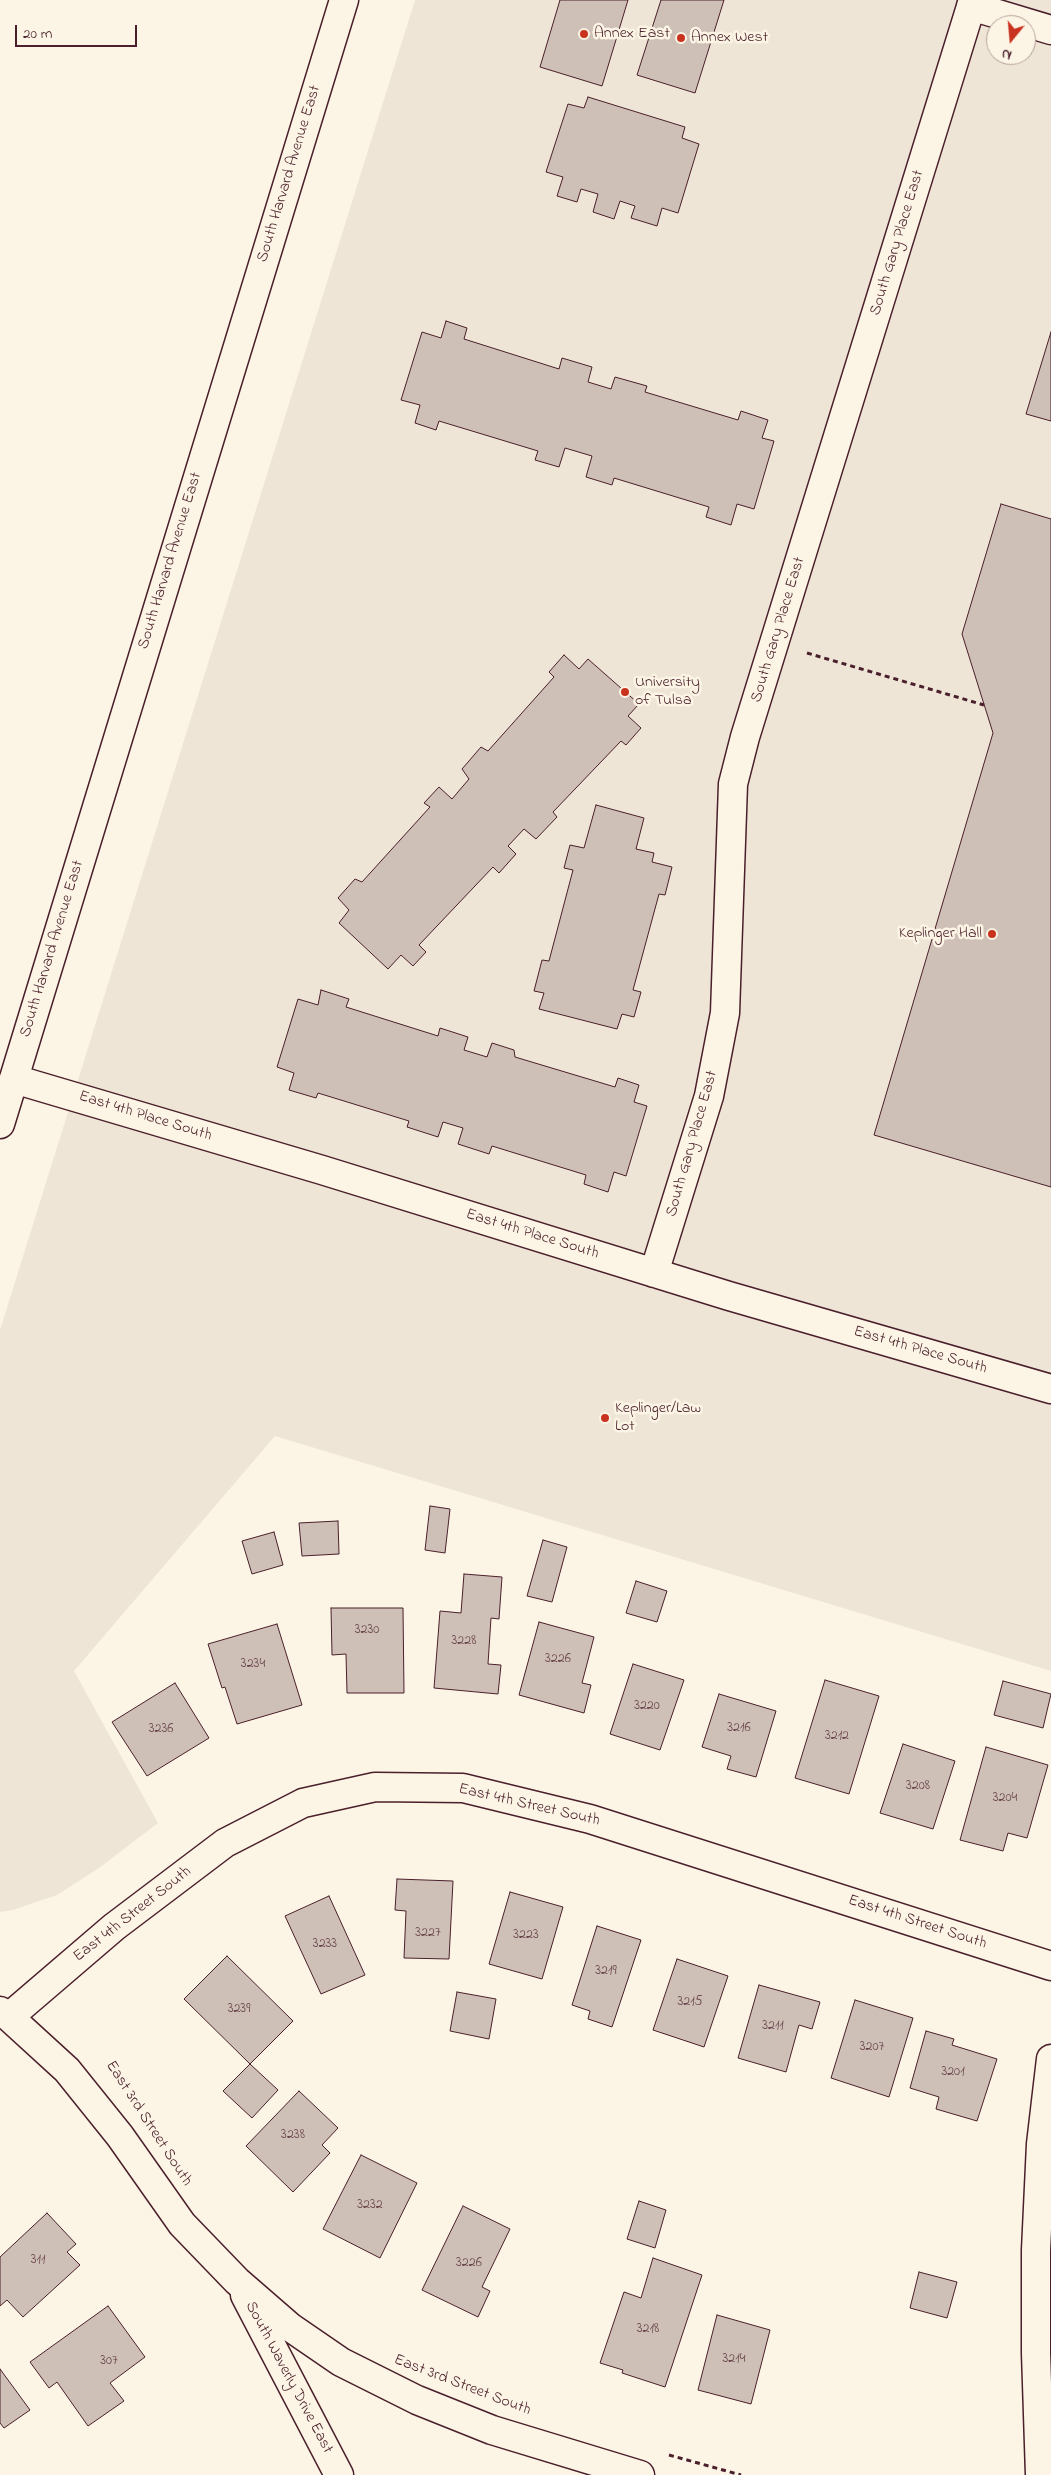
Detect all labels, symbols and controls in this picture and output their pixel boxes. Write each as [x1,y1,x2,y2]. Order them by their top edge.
scale bar [18,15,140,47]
north arrow [986,15,1036,65]
text: 20 m [23,23,52,45]
place label: Annex East [594,24,670,44]
marker: Annex East [578,28,590,40]
place label: Annex West [691,28,768,48]
marker: Annex West [675,32,687,44]
text: N [999,42,1014,65]
street label: South Harvard Avenue East [254,83,326,265]
street label: South Gary Place East [867,168,929,318]
street label: South Harvard Avenue East [135,470,207,652]
street label: South Gary Place East [748,555,810,705]
place label: University of Tulsa [635,673,700,711]
marker: University of Tulsa [619,686,631,698]
street label: South Harvard Avenue East [17,858,89,1040]
place label: Keplinger Hall [899,924,982,944]
marker: Keplinger Hall [986,928,998,940]
street label: South Gary Place East [663,1069,723,1219]
street label: East 4th Place South [76,1088,214,1146]
street label: East 4th Place South [463,1206,601,1264]
street label: East 4th Place South [851,1323,989,1379]
place label: Keplinger/Law Lot [615,1399,701,1437]
marker: Keplinger/Law Lot [599,1412,611,1424]
house number: 3230 [355,1623,379,1639]
house number: 3228 [452,1634,476,1650]
house number: 3226 [545,1652,571,1668]
house number: 3234 [241,1657,265,1673]
house number: 3220 [634,1699,660,1715]
house number: 3216 [727,1721,751,1737]
house number: 3236 [149,1722,173,1738]
house number: 3212 [825,1729,849,1745]
house number: 3208 [906,1779,930,1795]
street label: East 4th Street South [456,1780,602,1832]
house number: 3204 [993,1791,1017,1807]
street label: East 4th Street South [70,1863,196,1967]
street label: East 4th Street South [845,1892,989,1954]
house number: 3227 [415,1926,441,1942]
house number: 3223 [513,1928,539,1944]
house number: 3233 [313,1937,337,1953]
house number: 3219 [595,1964,617,1980]
house number: 3215 [677,1995,703,2011]
house number: 3239 [228,2002,250,2018]
house number: 3211 [762,2019,784,2035]
house number: 3207 [860,2040,884,2056]
street label: East 3rd Street South [100,2058,196,2190]
house number: 3201 [941,2065,965,2081]
house number: 3238 [281,2128,305,2144]
house number: 3232 [357,2198,383,2214]
house number: 311 [31,2253,45,2269]
house number: 3226 [456,2256,482,2272]
street label: South Waverly Drive East [240,2299,336,2457]
house number: 3218 [637,2322,659,2338]
street label: East 3rd Street South [391,2351,533,2421]
house number: 3214 [723,2352,745,2368]
house number: 307 [100,2354,118,2370]

